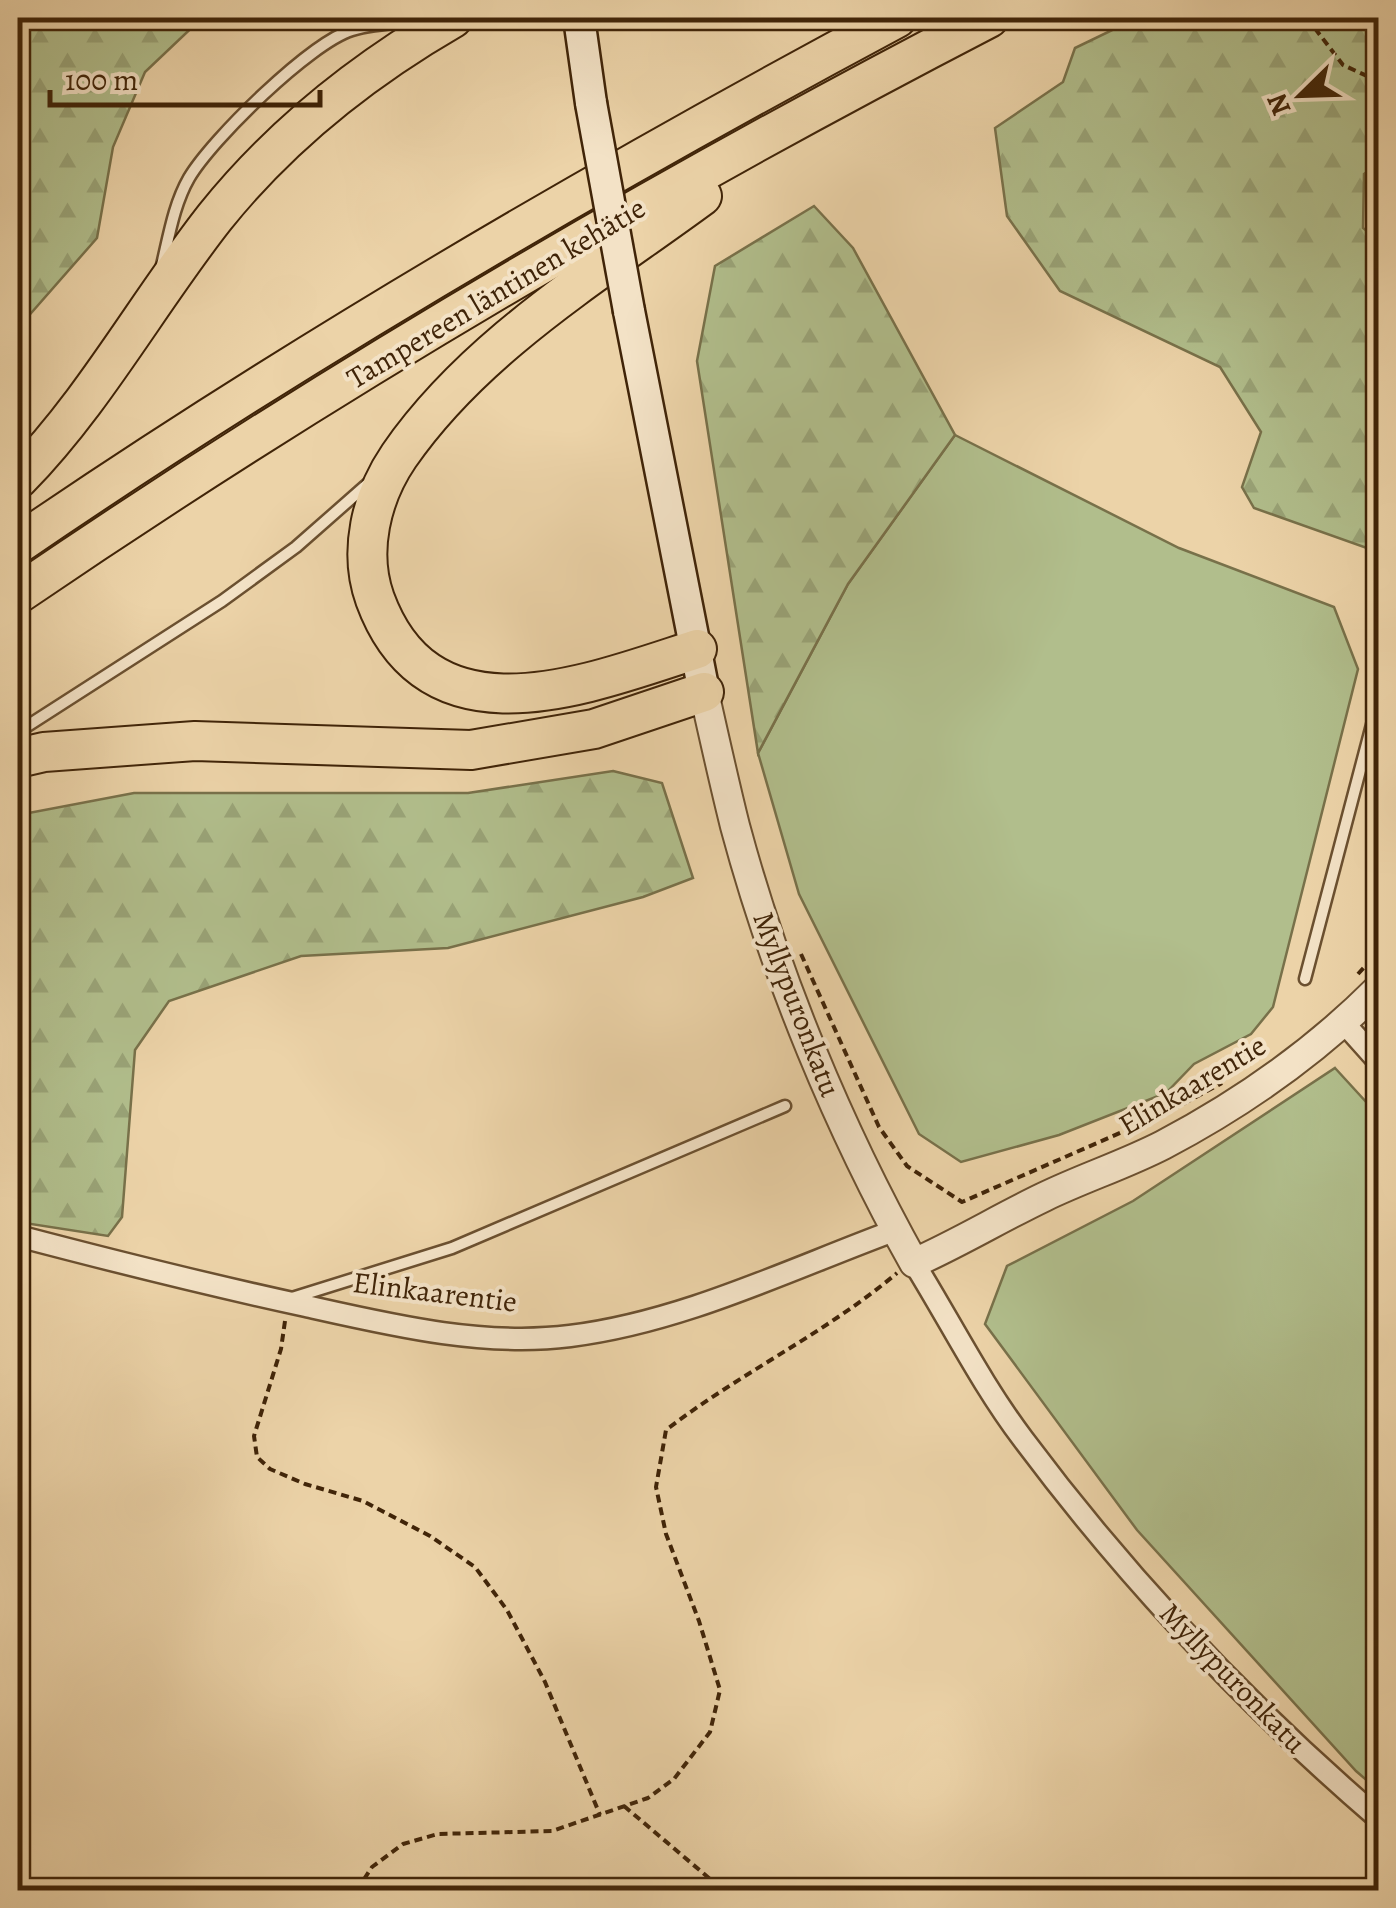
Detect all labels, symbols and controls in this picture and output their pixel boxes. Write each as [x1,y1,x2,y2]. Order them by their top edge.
scale bar [50,45,320,107]
north arrow [1251,45,1351,145]
text: 100 m [65,60,138,100]
text: N [1257,88,1300,121]
street label: Tampereen läntinen kehätie [339,188,653,398]
street label: Myllypuronkatu [743,906,851,1103]
street label: Elinkaarentie [1111,1025,1273,1145]
street label: Elinkaarentie [351,1262,519,1322]
street label: Myllypuronkatu [1151,1594,1316,1763]

